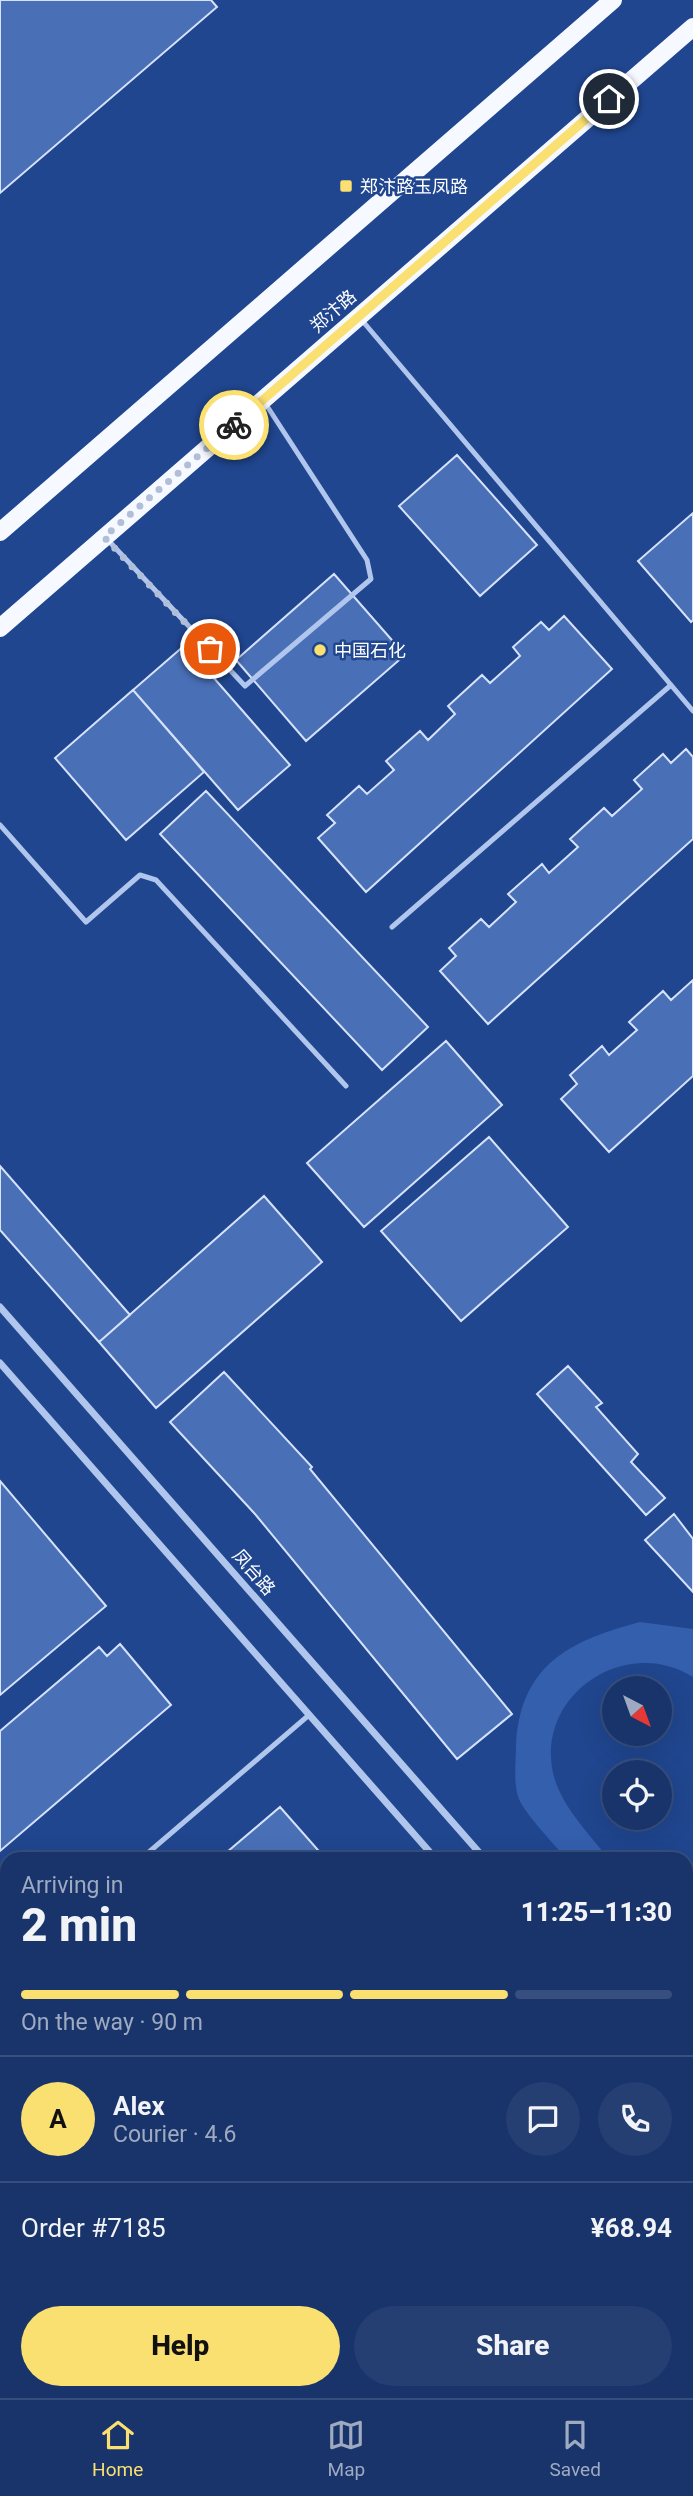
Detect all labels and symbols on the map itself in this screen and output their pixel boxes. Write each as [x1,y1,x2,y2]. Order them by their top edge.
pin [579,69,639,129]
place label: 郑汴路玉凤路 [360,176,468,197]
marker: 郑汴路玉凤路 [338,178,354,194]
street label: 郑汴路 [306,285,360,337]
courier [199,390,269,460]
pin [180,619,240,679]
place label: 中国石化 [334,640,406,661]
marker: 中国石化 [312,642,328,658]
street label: 凤台路 [228,1545,280,1599]
north arrow [602,1676,672,1746]

